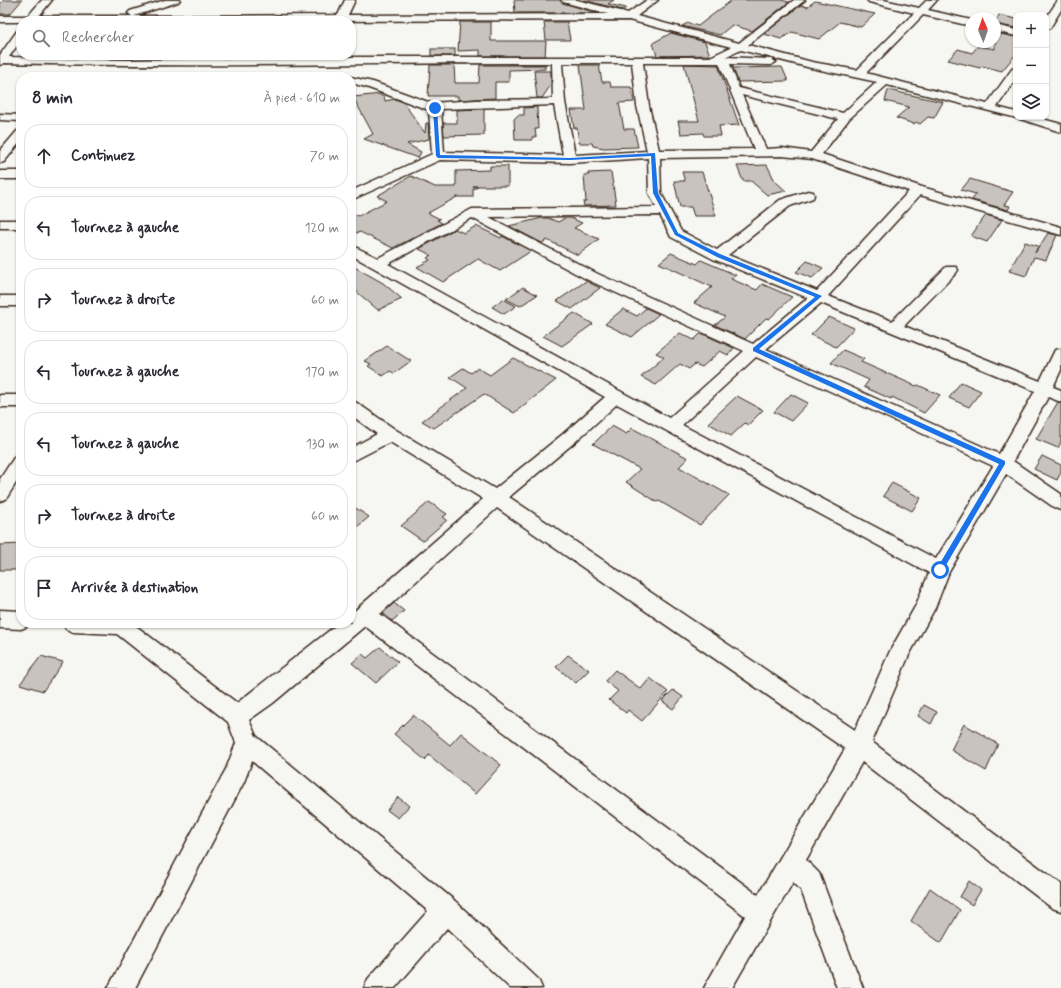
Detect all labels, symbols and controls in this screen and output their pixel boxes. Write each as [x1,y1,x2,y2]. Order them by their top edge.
north arrow [965,12,1001,48]
map controls [1013,12,1049,120]
button: + [1013,12,1049,48]
search box [16,16,356,60]
icon: search [30,27,52,49]
text: Rechercher [62,28,135,48]
button: − [1013,48,1049,84]
button: layers [1013,84,1049,120]
text: 8 min [32,87,73,109]
text: À pied · 610 m [263,90,340,107]
route end [426,99,444,117]
icon: ahead [33,145,55,167]
text: Continuez [71,146,135,166]
text: 70 m [310,148,339,165]
icon: left [33,217,55,239]
text: Tournez à gauche [71,218,179,238]
text: 120 m [305,220,339,237]
icon: right [33,289,55,311]
text: Tournez à droite [71,290,175,310]
text: 60 m [311,292,339,309]
icon: left [33,361,55,383]
text: Tournez à gauche [71,362,179,382]
text: 170 m [305,364,339,381]
icon: left [33,433,55,455]
text: Tournez à gauche [71,434,179,454]
text: 130 m [306,436,339,453]
icon: right [33,505,55,527]
text: Tournez à droite [71,506,175,526]
text: 60 m [311,508,339,525]
route start [931,561,949,579]
icon: arrive [33,577,55,599]
text: Arrivée à destination [71,578,198,598]

